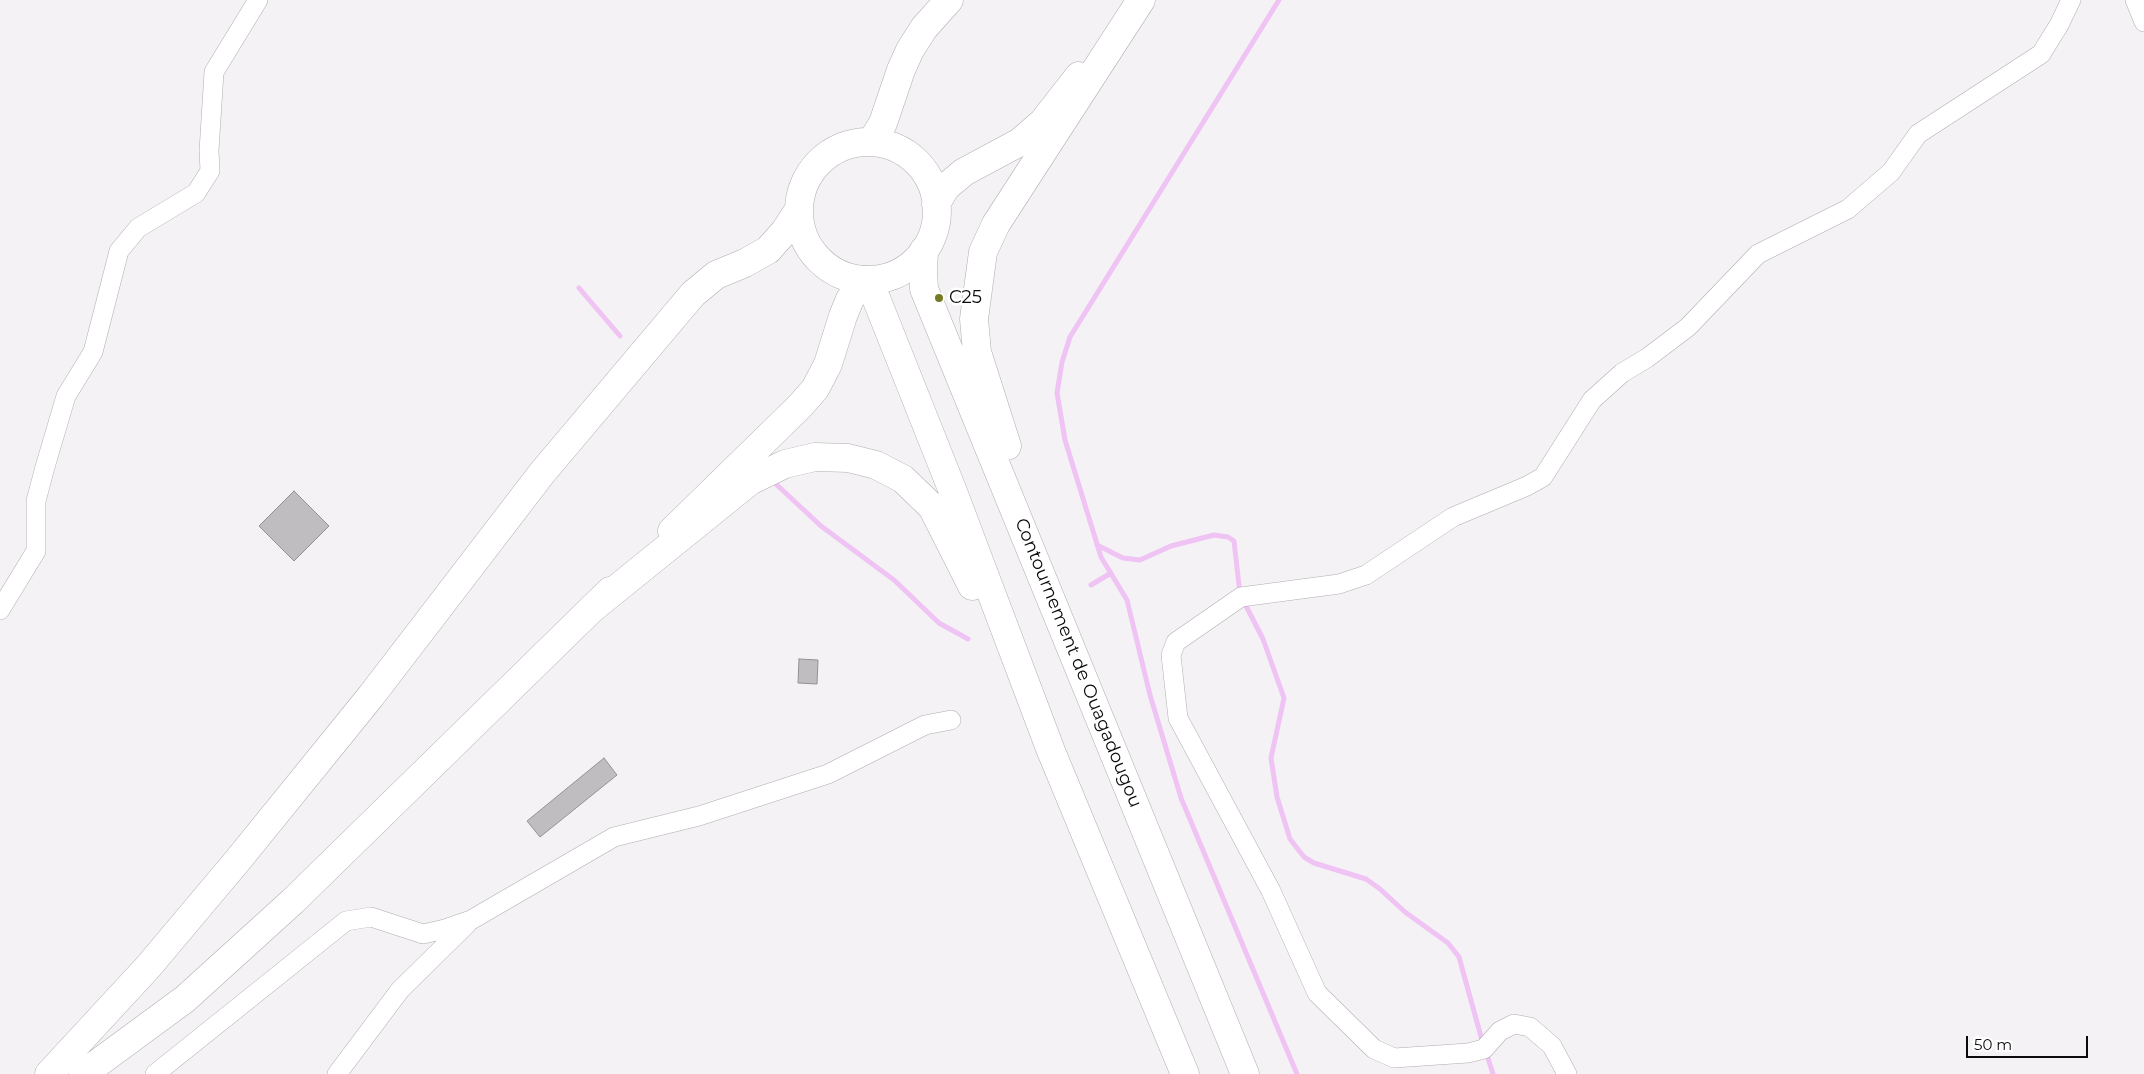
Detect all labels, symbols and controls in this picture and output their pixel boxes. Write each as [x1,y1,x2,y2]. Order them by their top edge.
place label: C25 [949,287,982,309]
marker: C25 [933,292,945,304]
street label: Contournement de Ouagadougou [1010,515,1146,811]
scale bar [1969,1026,2092,1058]
text: 50 m [1974,1035,2012,1054]

